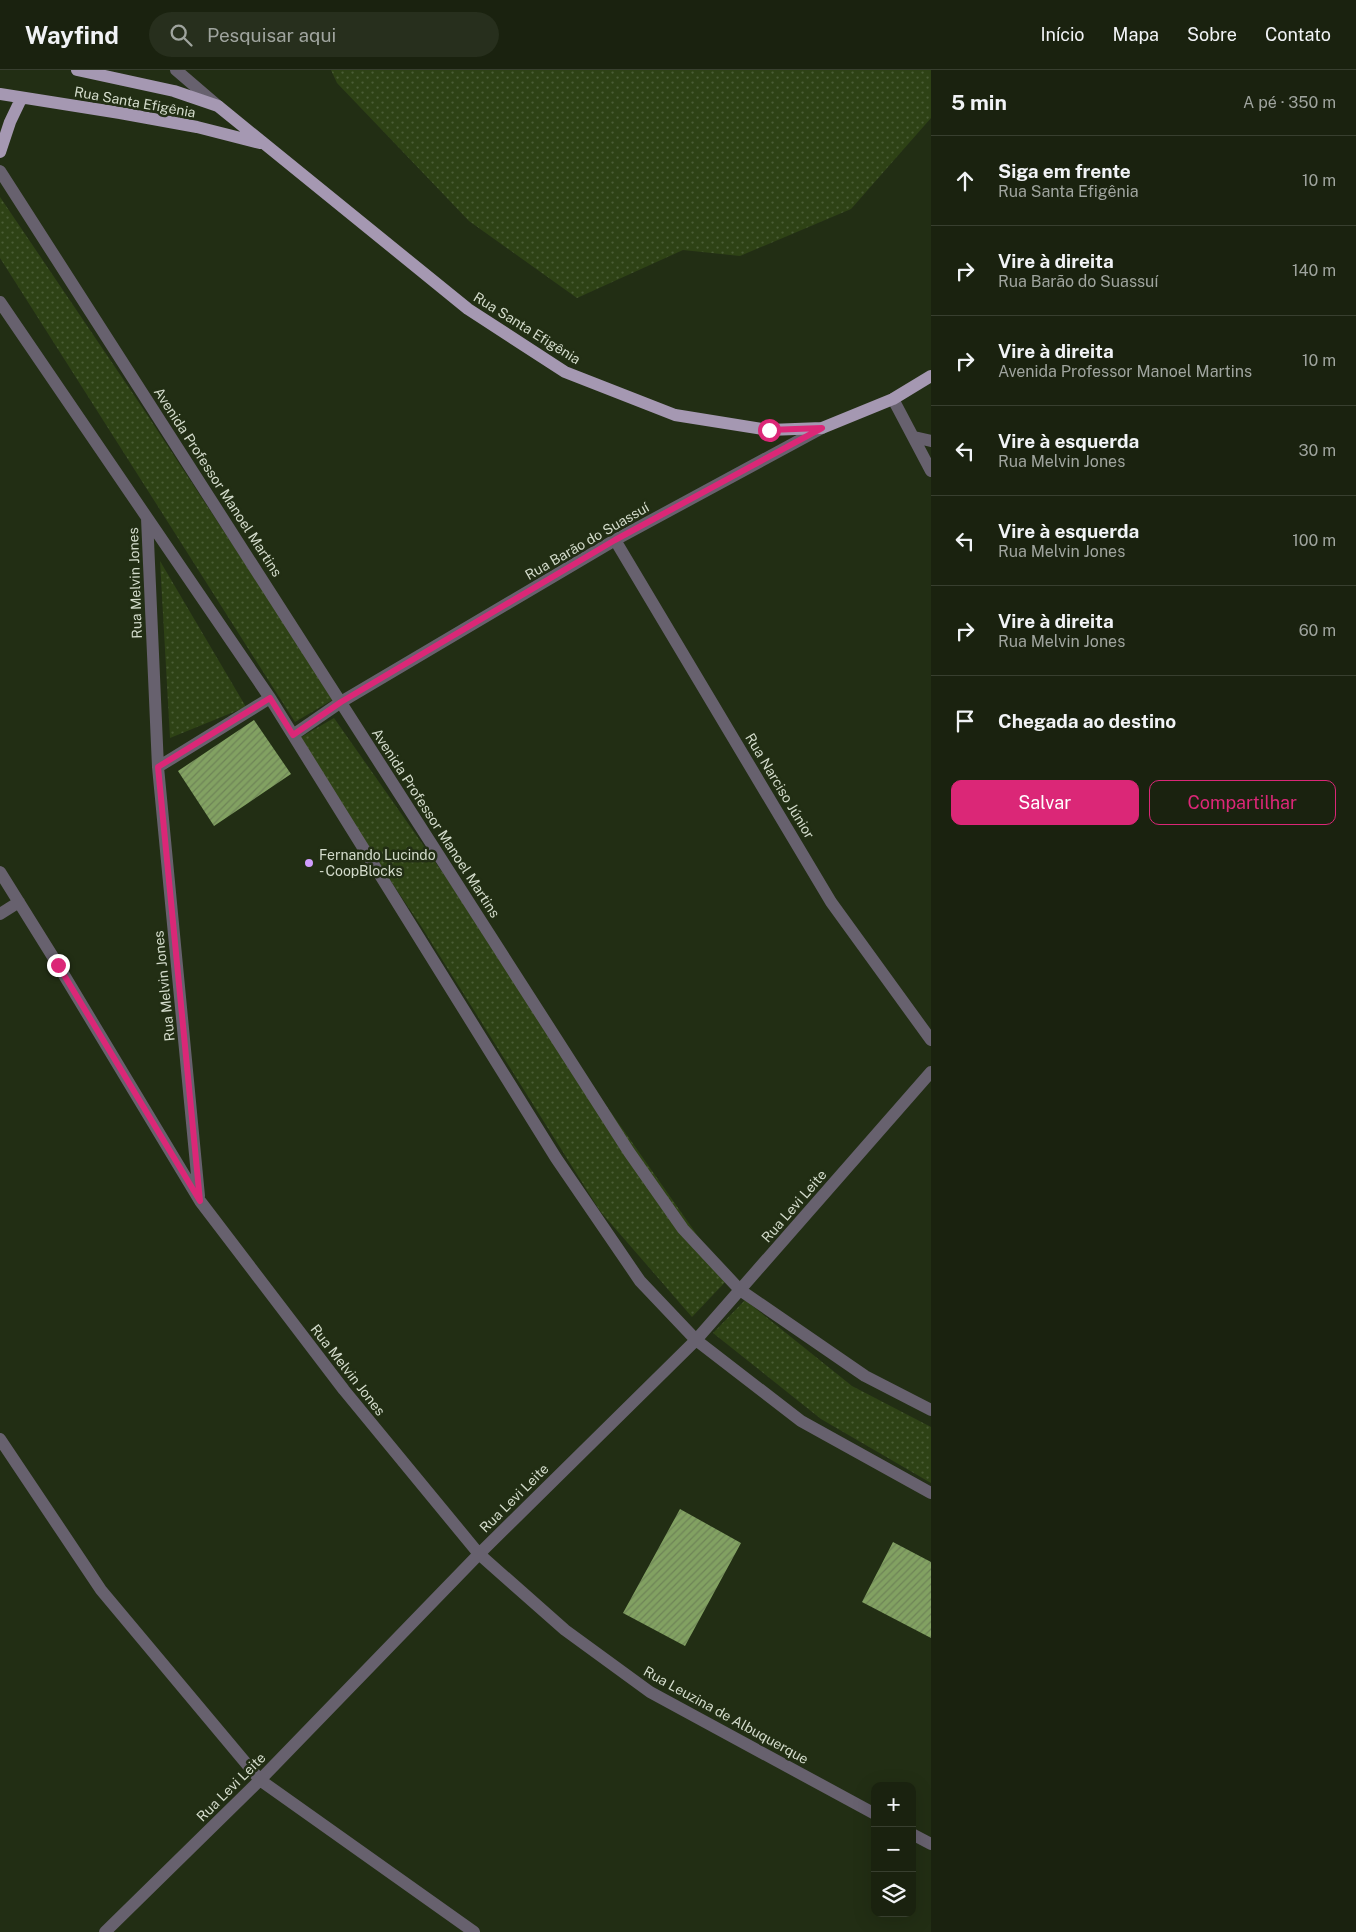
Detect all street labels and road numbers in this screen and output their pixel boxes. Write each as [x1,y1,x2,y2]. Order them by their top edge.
street label: Rua Santa Efigênia [73,83,197,121]
street label: Rua Santa Efigênia [471,289,583,367]
street label: Avenida Professor Manoel Martins [151,384,285,580]
street label: Rua Barão do Suassuí [522,499,652,583]
street label: Rua Melvin Jones [125,527,145,639]
street label: Avenida Professor Manoel Martins [369,725,503,921]
street label: Rua Narciso Júnior [742,730,818,842]
street label: Rua Melvin Jones [150,930,178,1042]
street label: Rua Levi Leite [758,1167,830,1245]
street label: Rua Melvin Jones [307,1321,389,1419]
street label: Rua Levi Leite [476,1460,552,1536]
street label: Rua Leuzina de Albuquerque [641,1663,811,1767]
street label: Rua Levi Leite [193,1749,269,1825]

